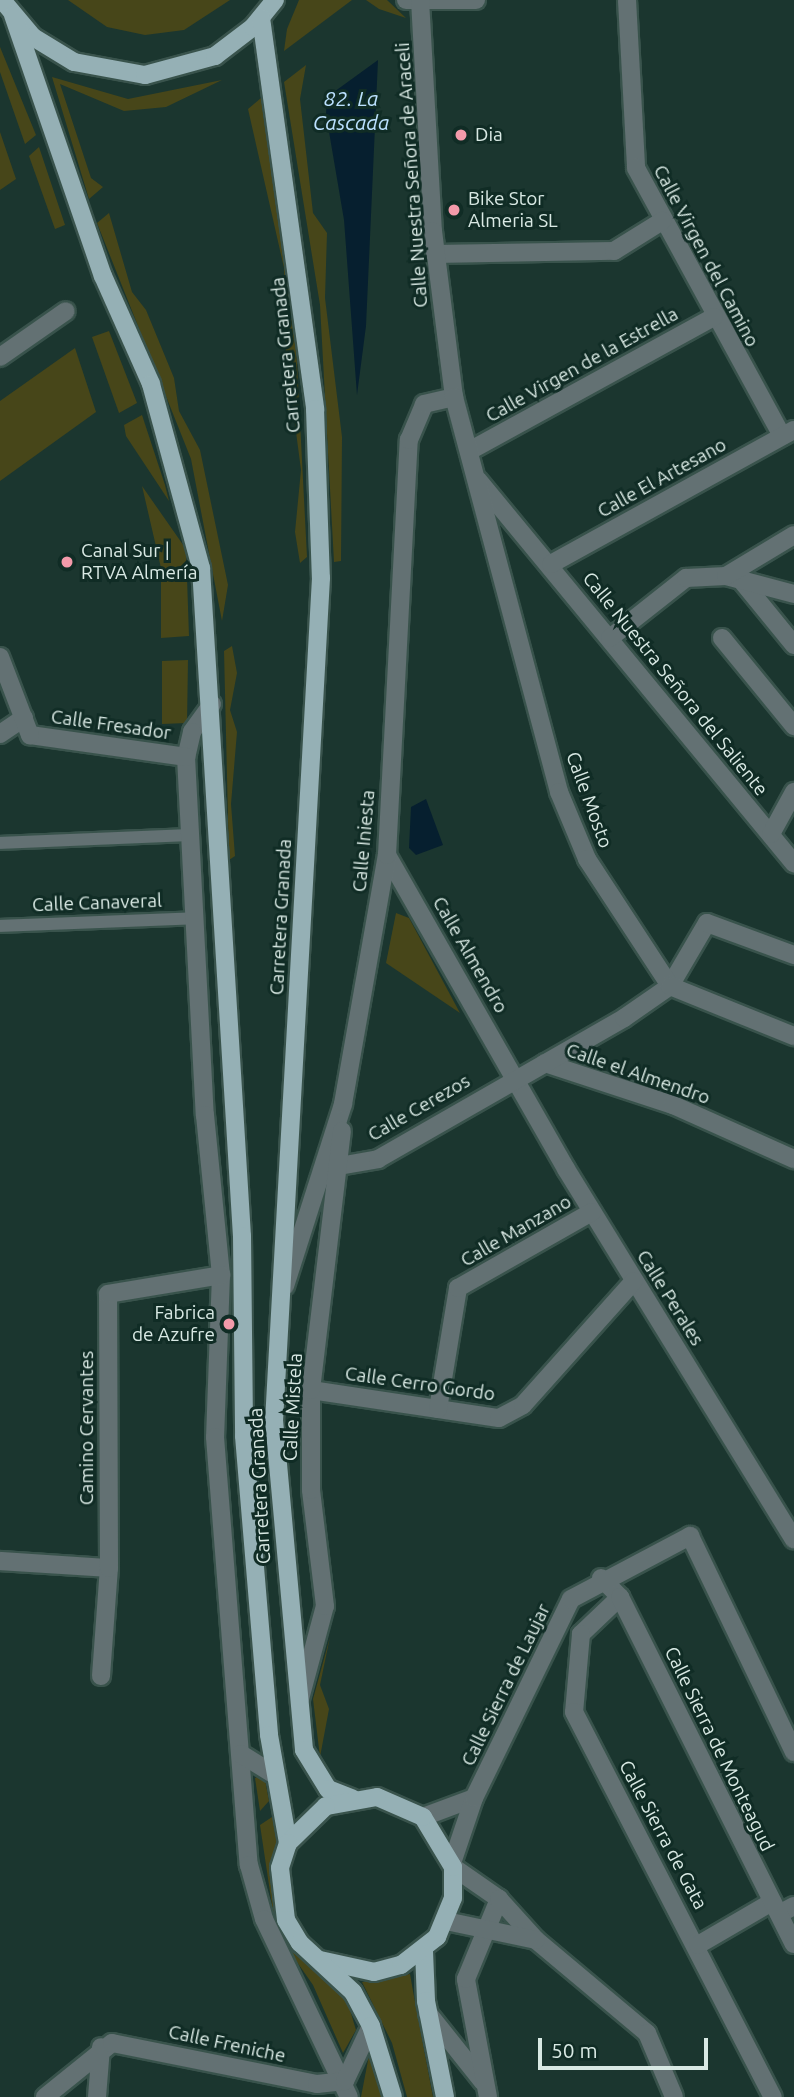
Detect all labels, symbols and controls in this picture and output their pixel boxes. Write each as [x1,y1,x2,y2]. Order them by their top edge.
street label: Calle Nuestra Señora de Araceli [391,42,433,308]
water label: 82. La Cascada [313,85,389,135]
place label: Dia [475,124,503,146]
marker: Dia [453,127,469,143]
street label: Calle Virgen del Camino [648,161,764,351]
place label: Bike Stor Almeria SL [468,188,558,232]
marker: Bike Stor Almeria SL [446,202,462,218]
street label: Carretera Granada [266,276,306,434]
street label: Calle Virgen de la Estrella [482,303,682,427]
street label: Calle El Artesano [594,433,730,523]
place label: Canal Sur | RTVA Almería [81,540,197,584]
marker: Canal Sur | RTVA Almería [59,554,75,570]
street label: Calle Nuestra Señora del Saliente [578,567,772,801]
street label: Calle Fresador [49,705,173,745]
street label: Calle Mosto [561,749,617,851]
street label: Calle Iniesta [348,789,380,893]
street label: Carretera Granada [266,838,296,996]
street label: Calle Canaveral [32,889,162,917]
street label: Calle Almendro [427,893,513,1017]
street label: Calle el Almendro [563,1039,713,1109]
street label: Calle Cerezos [364,1070,474,1146]
street label: Calle Manzano [457,1190,575,1272]
street label: Calle Perales [632,1246,708,1350]
place label: Fabrica de Azufre [132,1302,215,1346]
marker: Fabrica de Azufre [221,1316,237,1332]
street label: Camino Cervantes [76,1351,98,1505]
street label: Calle Mistela [279,1352,307,1462]
street label: Calle Cerro Gordo [343,1362,497,1406]
street label: Carretera Granada [245,1407,275,1565]
street label: Calle Sierra de Laujar [457,1600,555,1770]
street label: Calle Sierra de Monteagud [659,1643,779,1855]
street label: Calle Sierra de Gata [614,1757,712,1913]
street label: Calle Freniche [166,2020,288,2068]
scale bar [542,2024,712,2068]
text: 50 m [551,2038,598,2062]

